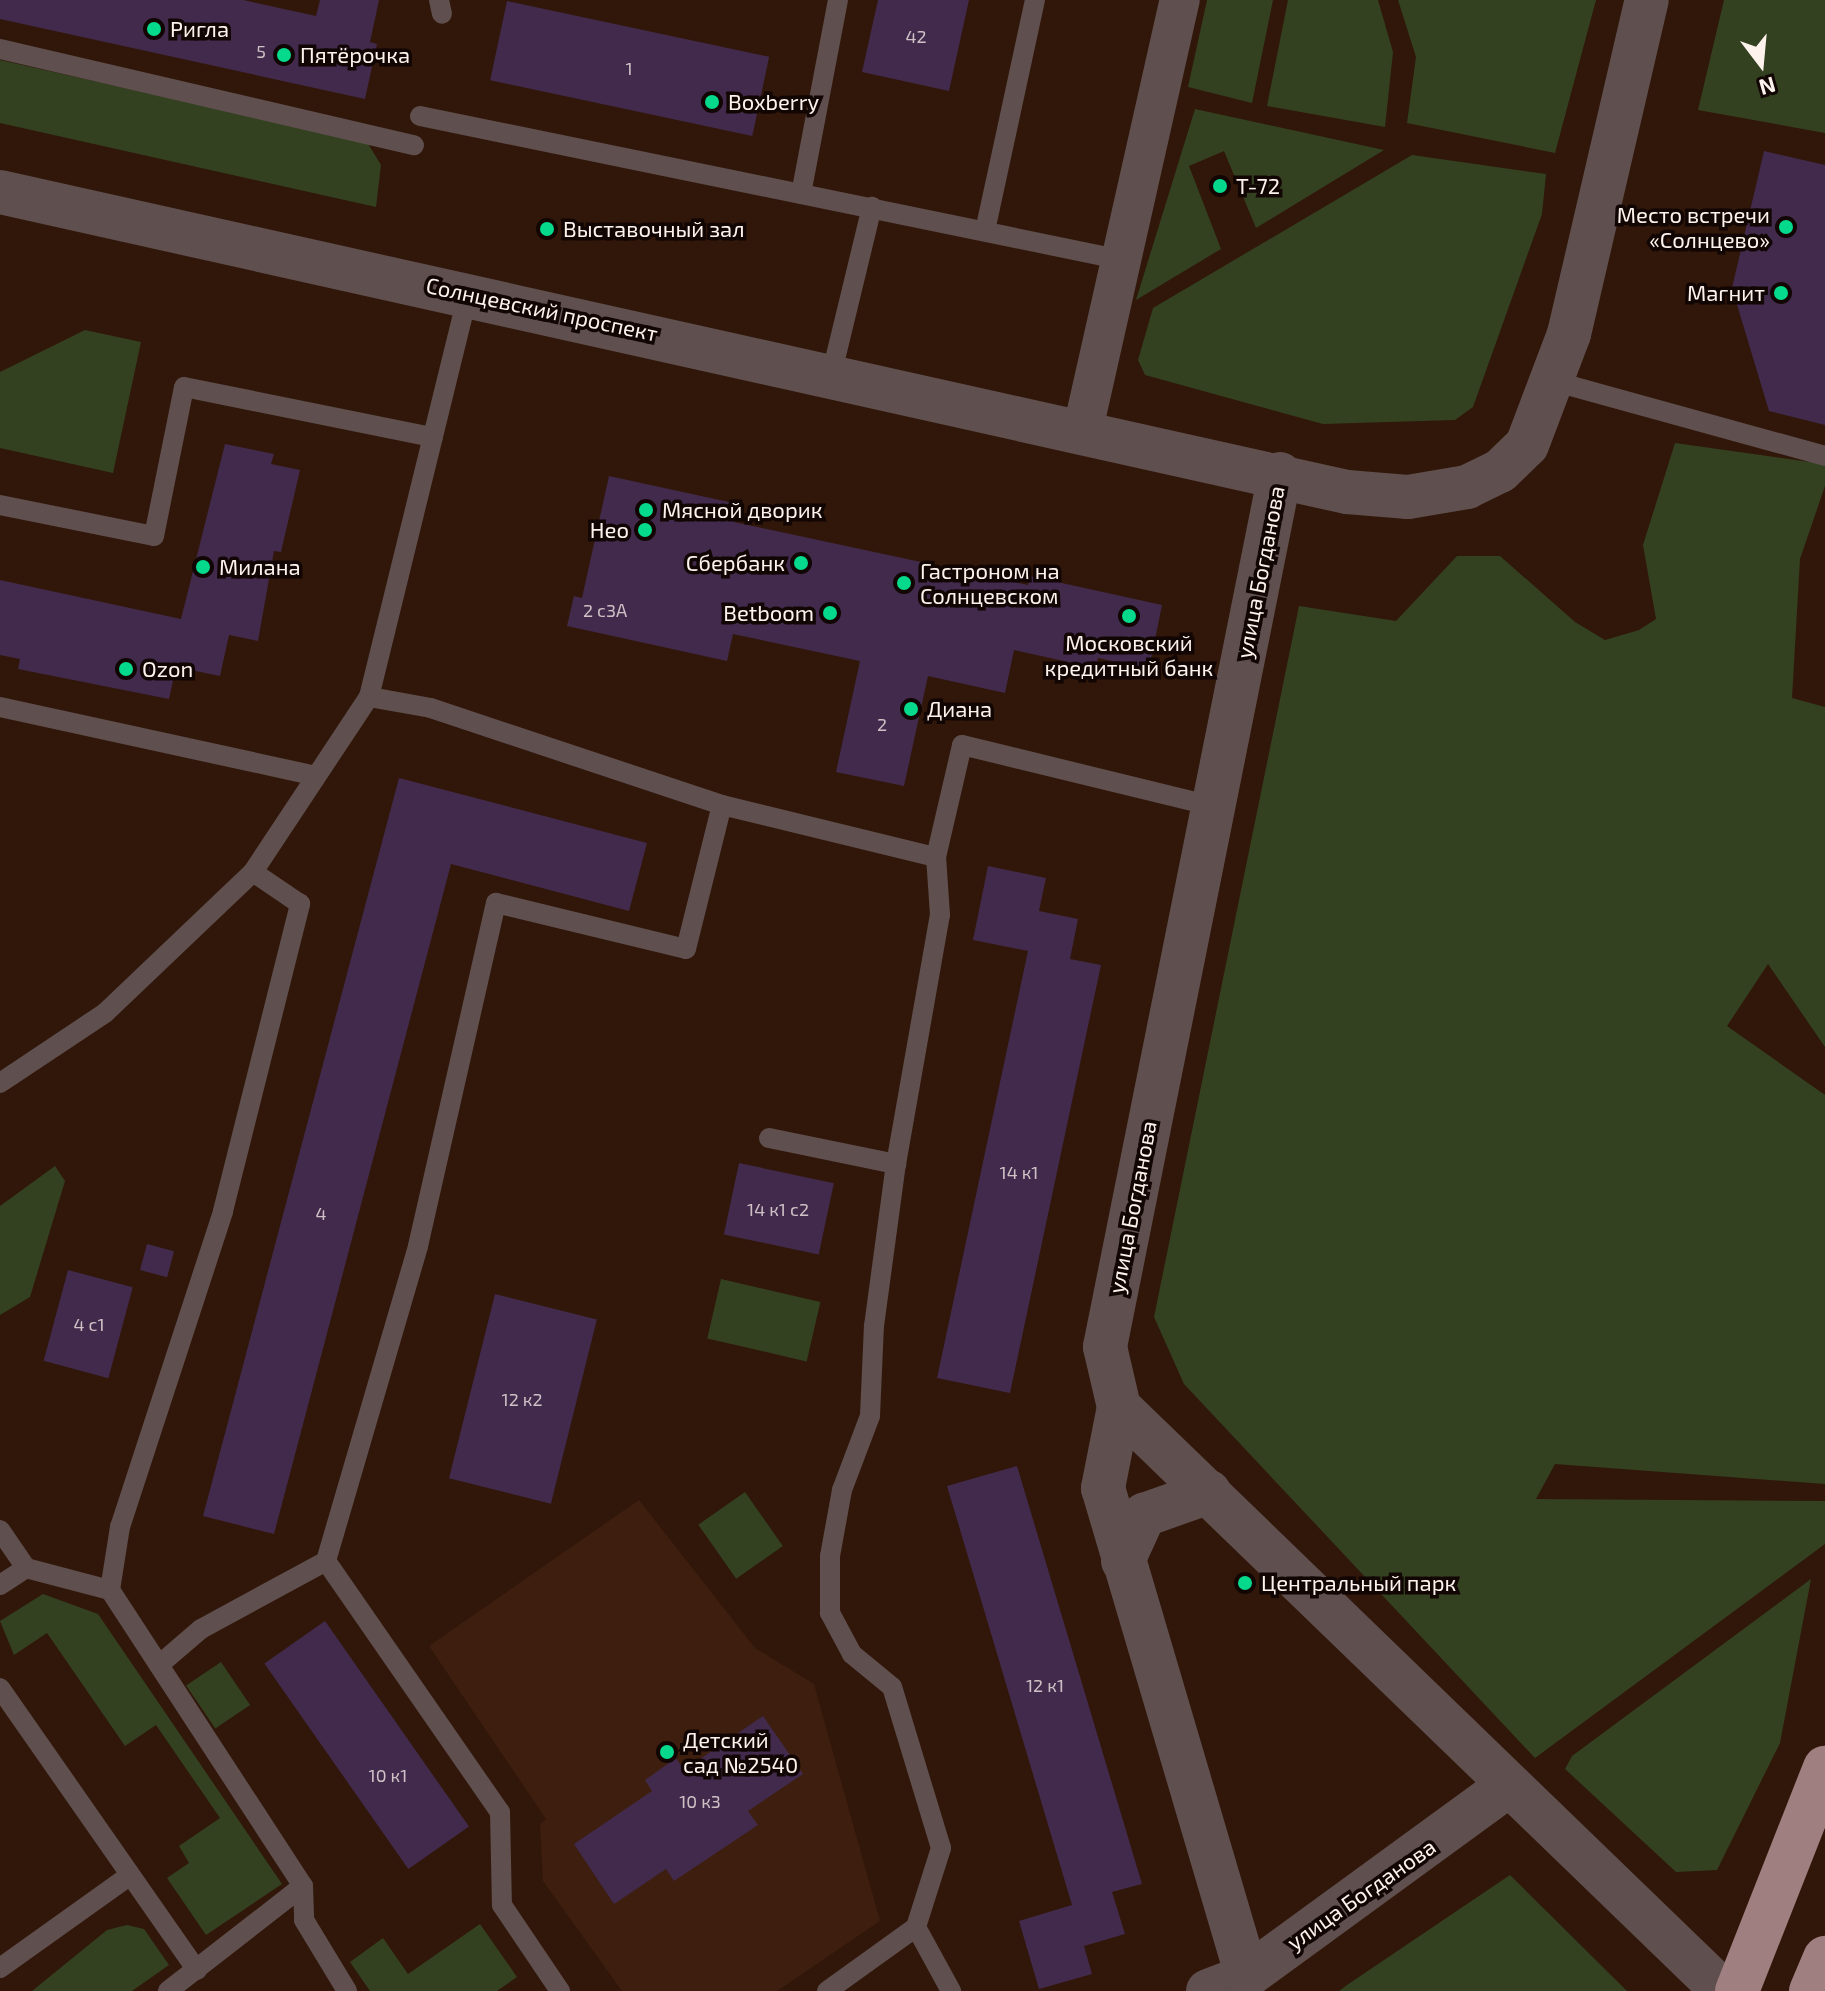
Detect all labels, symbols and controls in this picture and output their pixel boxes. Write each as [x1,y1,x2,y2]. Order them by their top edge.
place label: Ригла [170,16,229,42]
marker: Ригла [145,20,163,38]
north arrow [1721,24,1801,104]
house number: 42 [905,25,927,47]
house number: 5 [256,40,266,62]
place label: Пятёрочка [300,42,410,68]
marker: Пятёрочка [275,46,293,64]
house number: 1 [625,57,633,79]
text: N [1756,72,1779,102]
place label: Boxberry [728,89,819,115]
marker: Boxberry [703,93,721,111]
place label: Т-72 [1236,173,1280,199]
marker: Т-72 [1211,177,1229,195]
place label: Место встречи «Солнцево» [1617,201,1770,252]
place label: Выставочный зал [563,216,745,242]
marker: Место встречи «Солнцево» [1777,218,1795,236]
marker: Выставочный зал [538,220,556,238]
street label: Солнцевский проспект [424,272,660,346]
place label: Магнит [1687,280,1765,306]
marker: Магнит [1772,284,1790,302]
street label: улица Богданова [1230,483,1290,661]
place label: Мясной дворик [662,497,822,523]
marker: Мясной дворик [637,501,655,519]
place label: Нео [590,517,629,543]
marker: Нео [636,521,654,539]
place label: Сбербанк [686,550,785,576]
place label: Милана [219,554,301,580]
marker: Сбербанк [792,554,810,572]
place label: Гастроном на Солнцевском [920,557,1060,608]
marker: Милана [194,558,212,576]
marker: Гастроном на Солнцевском [895,574,913,592]
house number: 2 с3А [583,599,627,621]
place label: Betboom [723,600,814,626]
marker: Betboom [821,604,839,622]
marker: Московский кредитный банк [1120,607,1138,625]
place label: Московский кредитный банк [1045,629,1213,680]
place label: Ozon [142,656,193,682]
marker: Ozon [117,660,135,678]
place label: Диана [927,696,992,722]
marker: Диана [902,700,920,718]
house number: 2 [877,713,887,735]
street label: улица Богданова [1102,1118,1162,1296]
house number: 14 к1 [999,1161,1039,1183]
house number: 14 к1 с2 [747,1198,809,1220]
house number: 4 [315,1202,327,1224]
house number: 4 с1 [73,1313,105,1335]
house number: 12 к2 [501,1388,543,1410]
place label: Центральный парк [1261,1570,1456,1596]
marker: Центральный парк [1236,1574,1254,1592]
house number: 12 к1 [1026,1674,1064,1696]
place label: Детский сад №2540 [683,1726,798,1778]
marker: Детский сад №2540 [658,1743,676,1761]
house number: 10 к1 [369,1764,407,1786]
house number: 10 к3 [679,1790,721,1812]
street label: улица Богданова [1282,1833,1440,1955]

